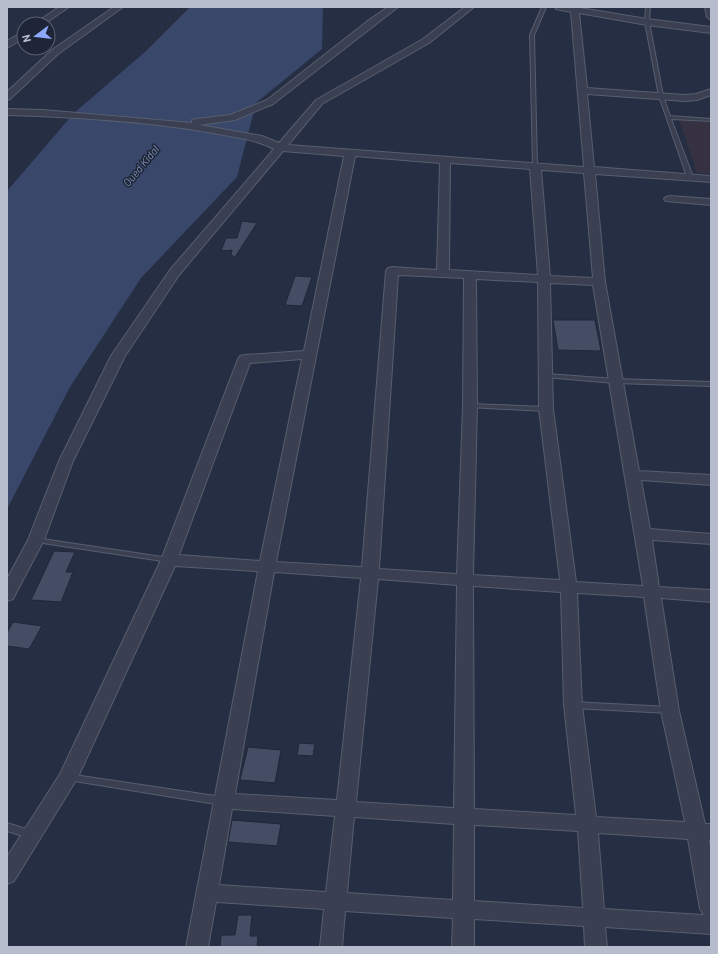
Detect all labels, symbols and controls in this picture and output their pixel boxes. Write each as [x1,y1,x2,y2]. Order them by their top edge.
north arrow [16,16,56,56]
text: N [19,33,33,44]
water label: Oued Kidal [120,142,162,189]

